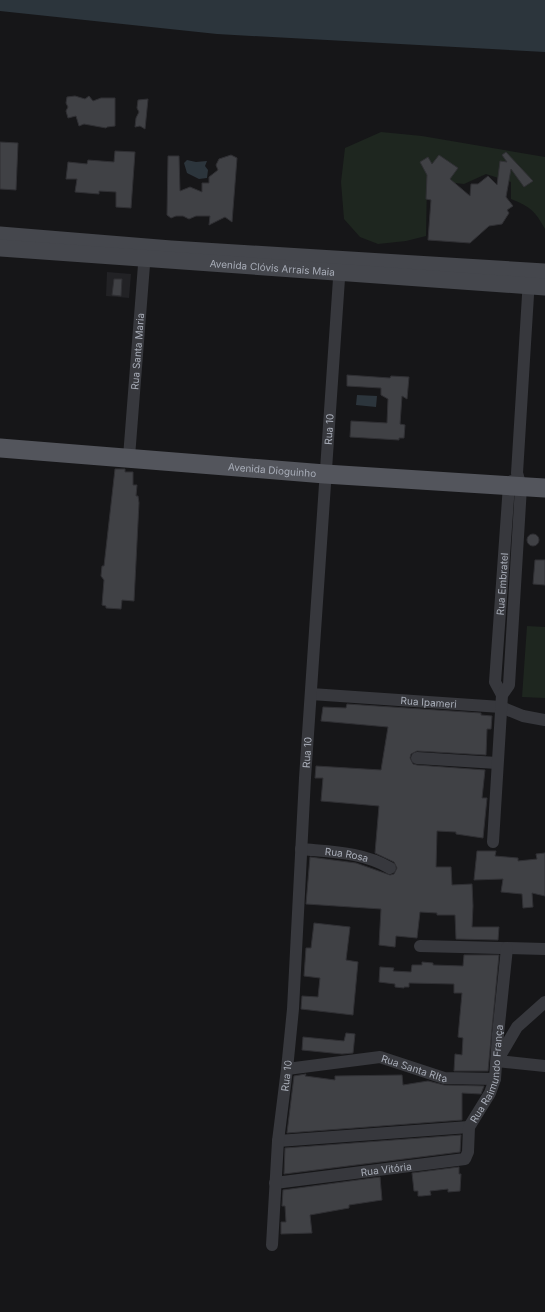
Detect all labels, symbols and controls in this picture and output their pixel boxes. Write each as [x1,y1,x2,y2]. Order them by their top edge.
street label: Avenida Clóvis Arrais Maia [209,257,335,278]
street label: Rua Santa Maria [128,312,146,390]
street label: Rua 10 [322,413,336,445]
street label: Avenida Dioguinho [228,460,317,479]
street label: Rua Embratel [494,552,510,616]
street label: Rua Ipameri [400,694,457,710]
street label: Rua 10 [300,736,314,768]
street label: Rua Rosa [324,845,370,864]
street label: Rua Raimundo França [467,1024,505,1125]
street label: Rua Santa RIta [380,1052,447,1084]
street label: Rua 10 [278,1060,294,1092]
street label: Rua Vitória [360,1160,412,1178]

